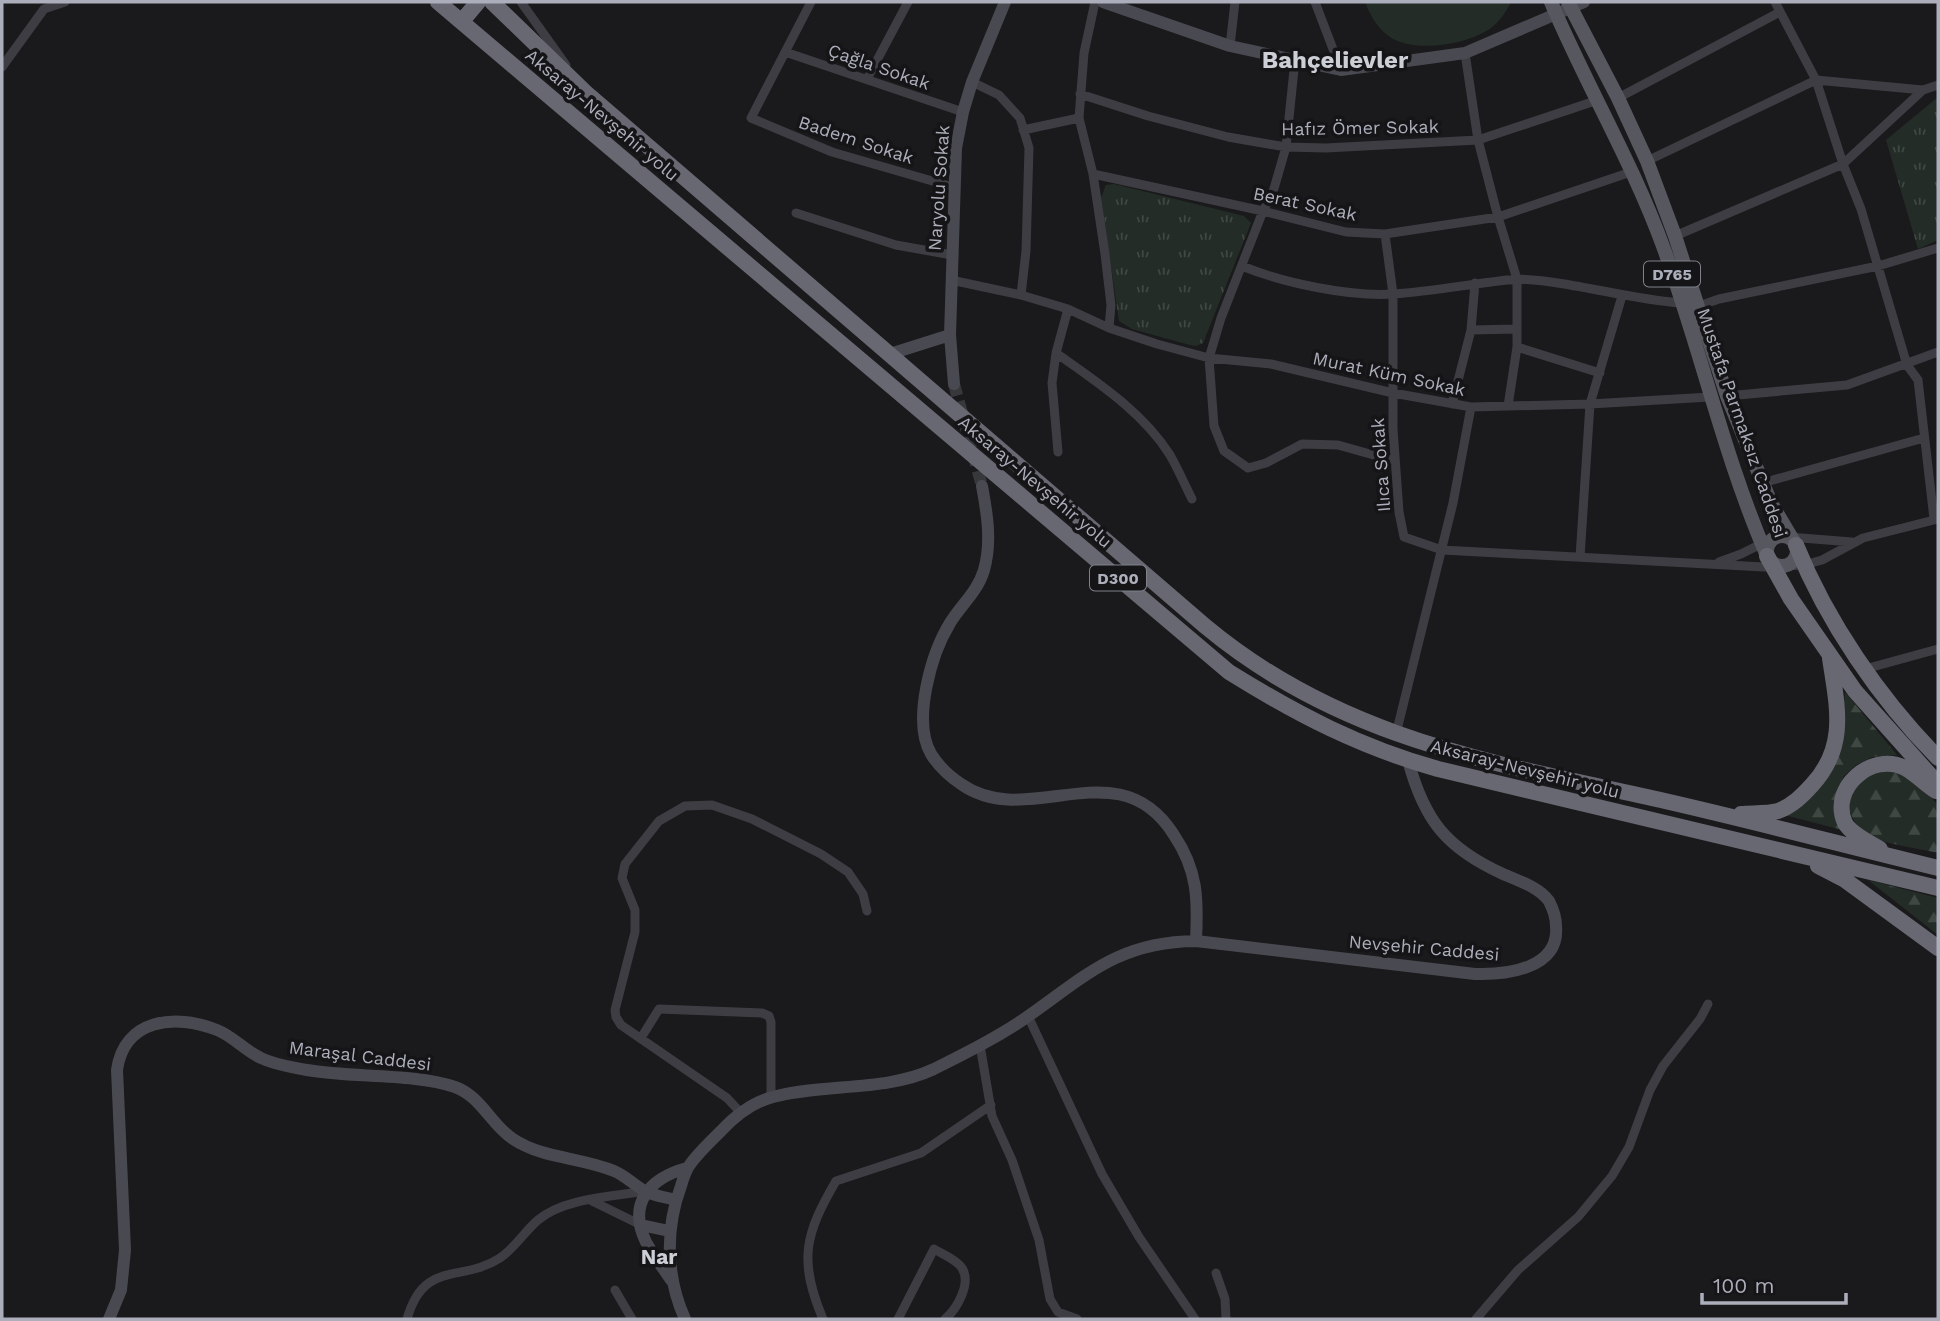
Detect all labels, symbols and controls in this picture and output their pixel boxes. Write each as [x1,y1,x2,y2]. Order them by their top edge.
street label: Çağla Sokak [825,39,933,94]
street label: Aksaray-Nevşehir yolu [521,44,683,185]
district label: Bahçelievler [1262,46,1409,74]
street label: Badem Sokak [796,111,916,168]
street label: Hafız Ömer Sokak [1281,116,1439,139]
street label: Naryolu Sokak [924,124,953,252]
street label: Berat Sokak [1251,182,1359,225]
road number: D765 [1644,262,1700,286]
street label: Mustafa Parmaksız Caddesi [1693,305,1792,540]
street label: Murat Küm Sokak [1311,347,1467,400]
street label: Aksaray-Nevşehir yolu [954,411,1116,552]
street label: Ilıca Sokak [1367,417,1394,513]
road number: D300 [1090,566,1146,590]
street label: Aksaray-Nevşehir yolu [1429,735,1622,802]
street label: Nevşehir Caddesi [1348,930,1500,965]
street label: Maraşal Caddesi [288,1036,432,1075]
district label: Nar [641,1244,677,1269]
scale bar [1702,1262,1846,1306]
text: 100 m [1713,1273,1775,1298]

